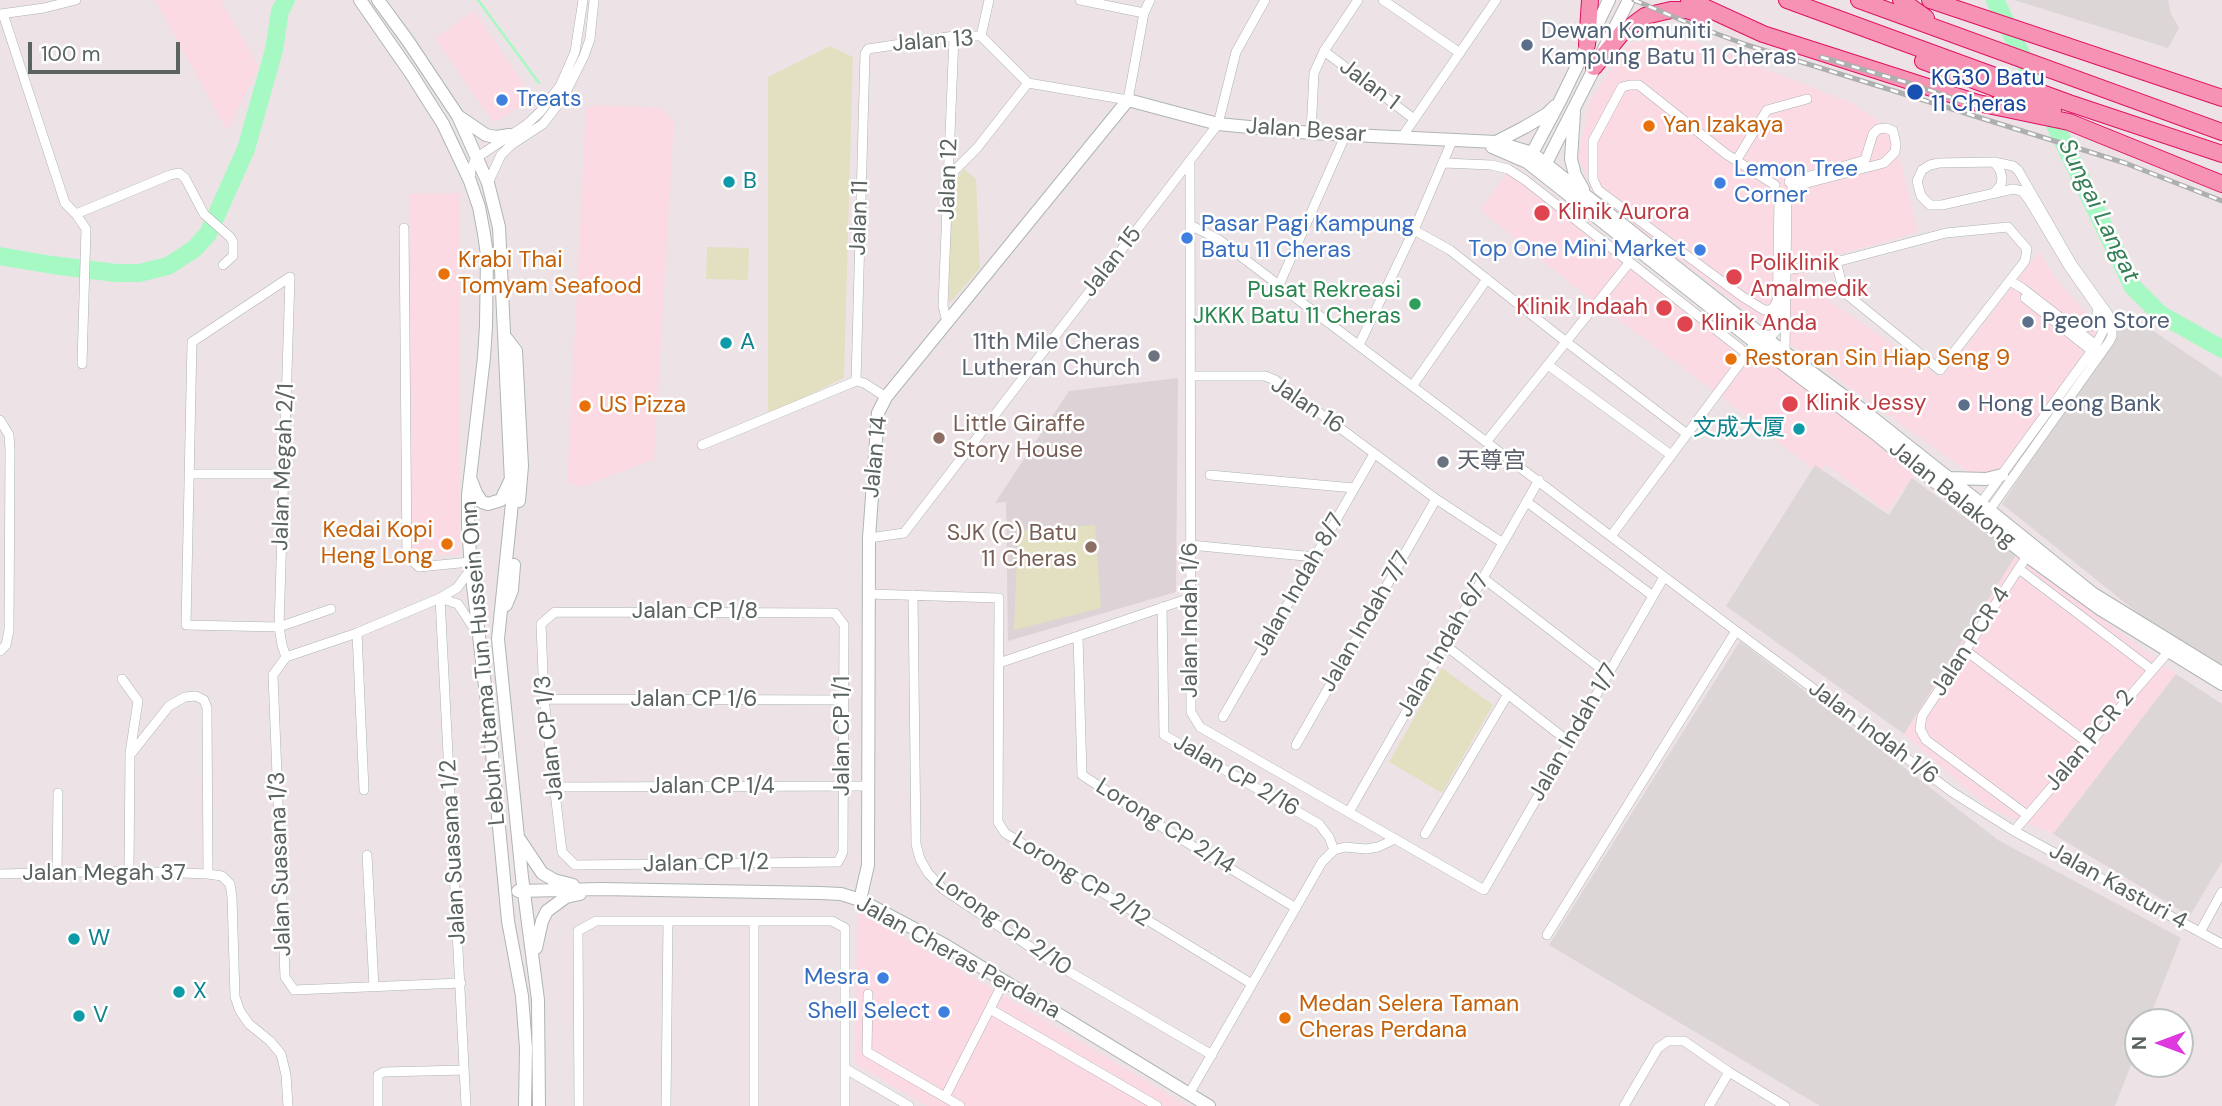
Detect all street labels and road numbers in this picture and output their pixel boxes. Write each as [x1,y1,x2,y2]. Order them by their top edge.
street label: Jalan 13 [891,25,975,59]
street label: Jalan 1 [1333,53,1405,117]
street label: Jalan Besar [1245,113,1367,149]
street label: Jalan 12 [934,138,964,220]
street label: Jalan 11 [845,180,875,256]
street label: Jalan 15 [1076,221,1148,303]
street label: Jalan 16 [1265,371,1349,441]
street label: Jalan Megah 2/1 [267,383,301,551]
street label: Jalan 14 [858,415,894,499]
street label: Jalan Balakong [1883,435,2021,555]
street label: Lebuh Utama Tun Hussein Onn [456,500,512,826]
street label: Jalan Indah 8/7 [1247,509,1351,661]
street label: Jalan Indah 1/6 [1177,542,1205,698]
street label: Jalan Indah 7/7 [1315,547,1417,697]
street label: Jalan Indah 6/7 [1392,570,1496,722]
street label: Jalan PCR 4 [1926,582,2016,702]
street label: Jalan CP 1/8 [632,598,758,626]
street label: Jalan Indah 1/7 [1523,659,1625,807]
street label: Jalan CP 1/3 [530,674,570,802]
street label: Jalan Indah 1/6 [1802,675,1944,791]
street label: Jalan CP 1/1 [829,676,857,796]
street label: Jalan PCR 2 [2040,685,2140,797]
street label: Jalan CP 1/6 [631,686,757,714]
street label: Jalan CP 2/16 [1168,729,1304,823]
street label: Jalan Suasana 1/2 [435,759,473,945]
street label: Jalan Suasana 1/3 [264,771,298,957]
street label: Jalan CP 1/4 [649,773,775,801]
street label: Lorong CP 2/14 [1090,773,1240,881]
street label: Lorong CP 2/12 [1007,826,1155,934]
street label: Jalan Kasturi 4 [2044,838,2192,936]
street label: Jalan CP 1/2 [643,849,769,879]
street label: Jalan Megah 37 [22,860,186,888]
street label: Lorong CP 2/10 [929,868,1077,982]
street label: Jalan Cheras Perdana [851,890,1065,1026]

